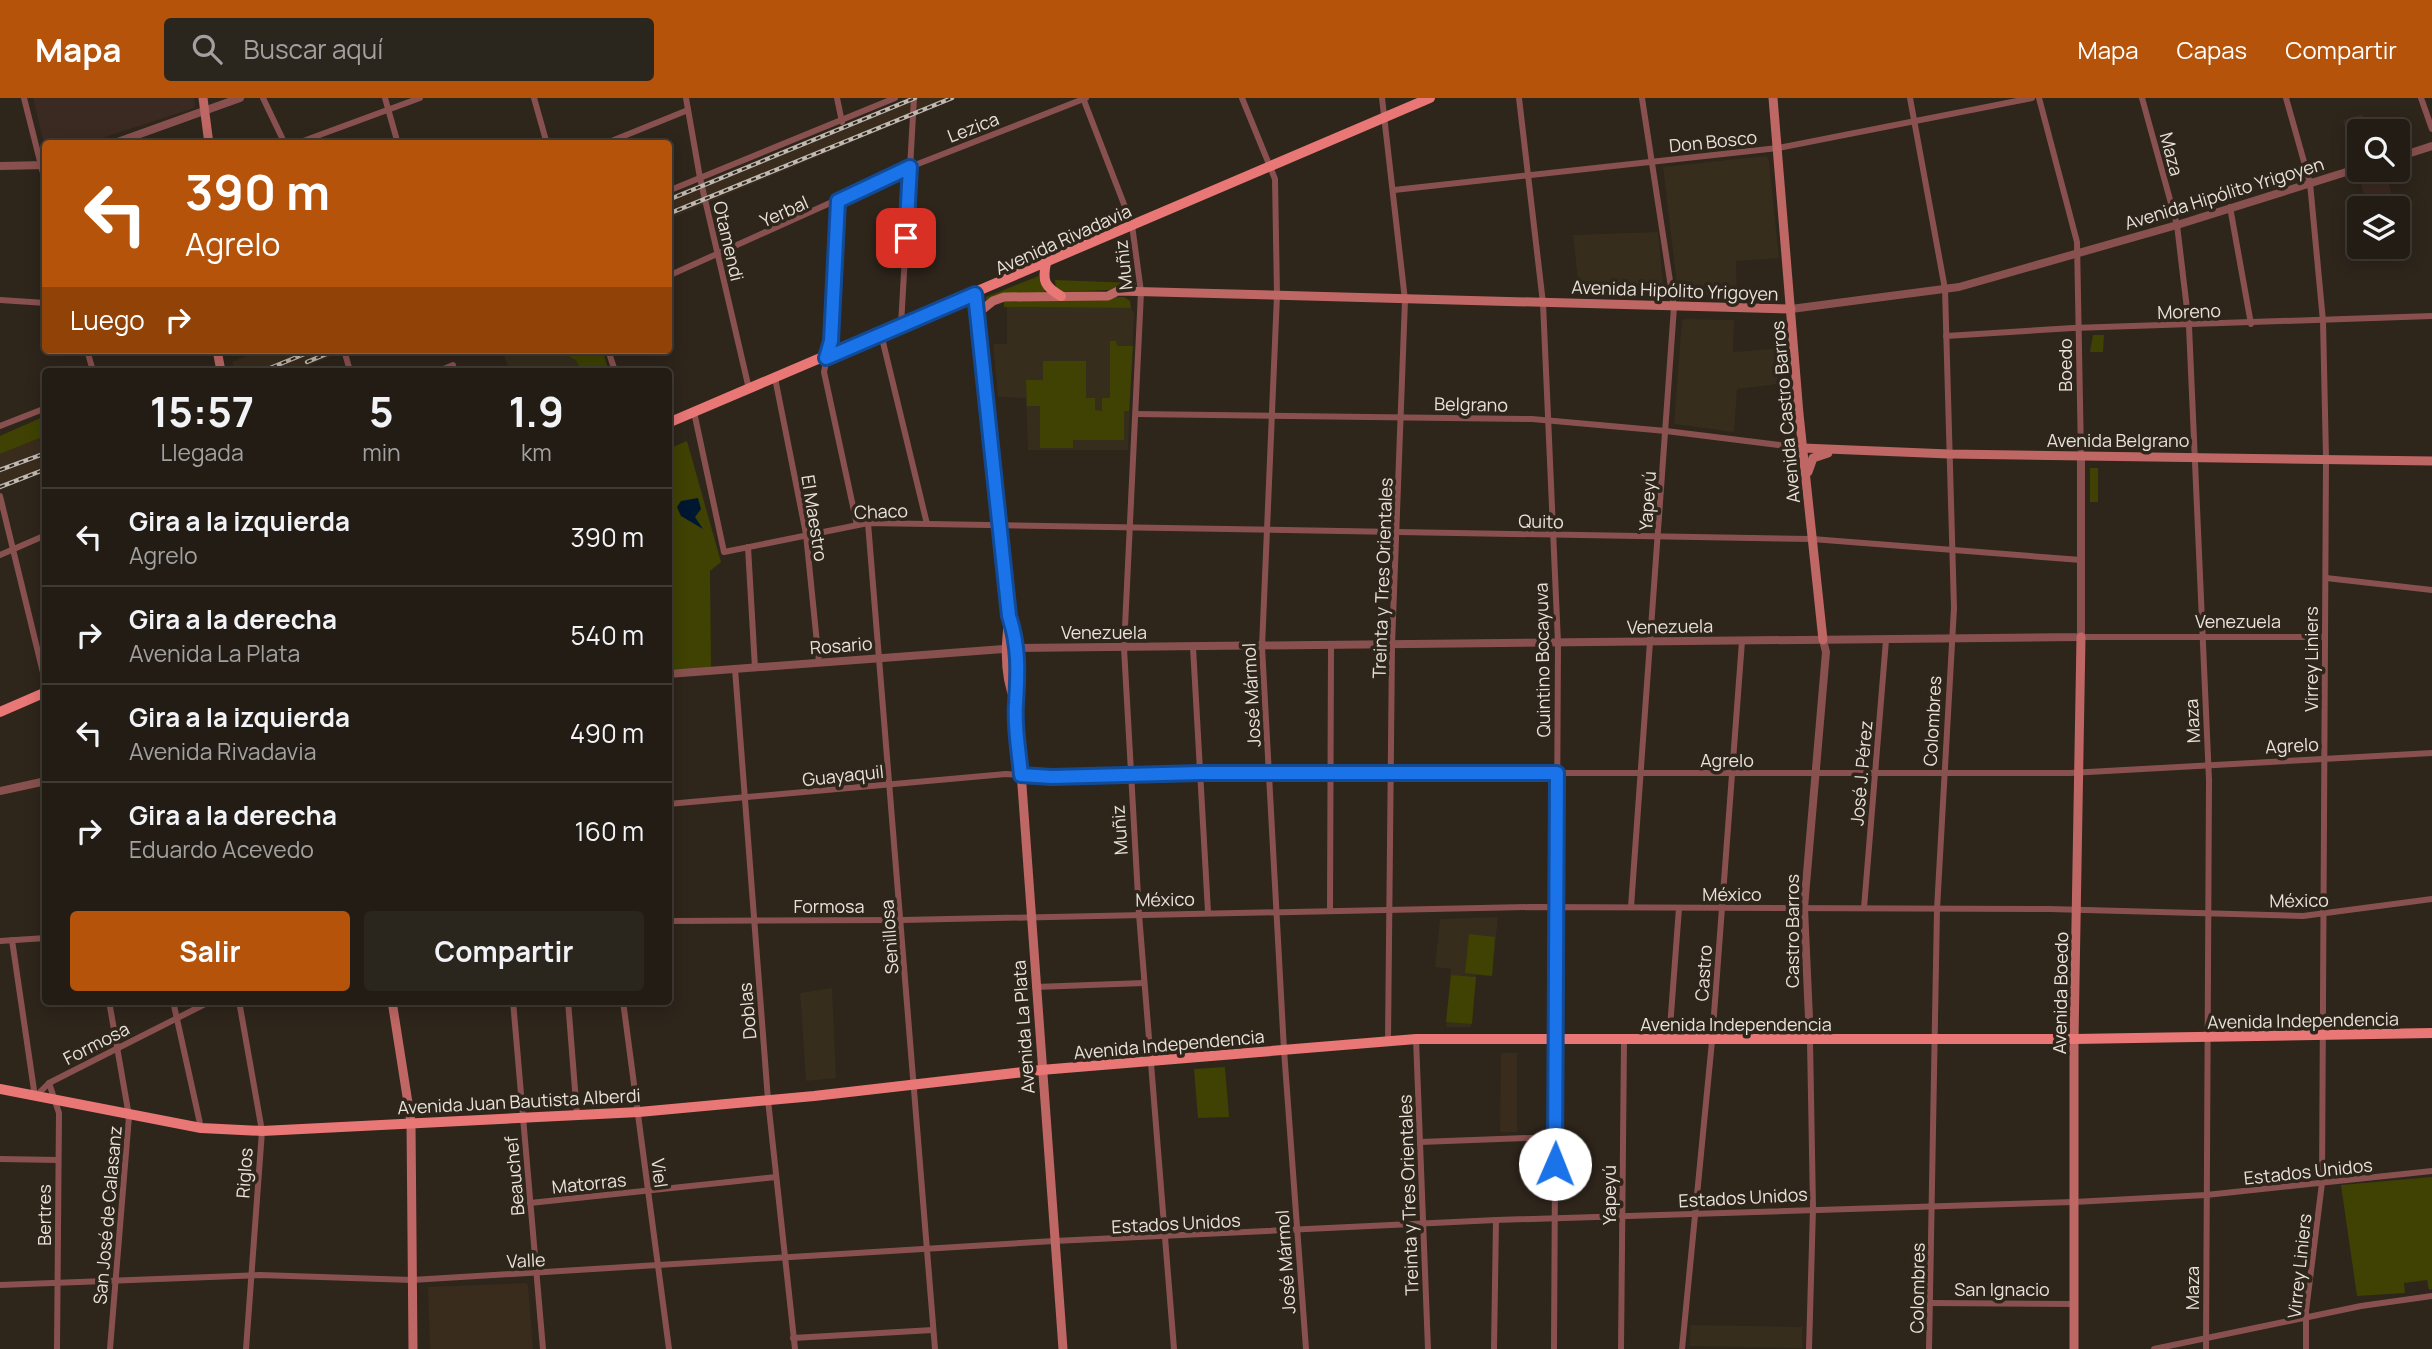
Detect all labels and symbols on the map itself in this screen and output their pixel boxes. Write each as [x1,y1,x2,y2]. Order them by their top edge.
street label: Lezica [944,106,1002,148]
street label: Don Bosco [1668,124,1758,158]
street label: Maza [2155,130,2189,178]
street label: Avenida Hipólito Yrigoyen [2121,151,2327,235]
street label: Yerbal [756,190,812,232]
street label: Avenida Rivadavia [991,198,1135,280]
street label: Otamendi [708,199,750,283]
pin [876,208,936,268]
street label: Muñiz [1108,239,1138,291]
street label: Avenida Hipólito Yrigoyen [1571,274,1779,306]
street label: Moreno [2157,298,2221,324]
street label: Avenida Castro Barros [1765,320,1805,504]
street label: Boedo [2053,338,2077,392]
street label: Belgrano [1434,391,1508,417]
street label: Avenida Belgrano [2047,428,2189,452]
street label: Yapeyú [1633,470,1661,532]
street label: El Maestro [796,473,834,563]
street label: Treinta y Tres Orientales [1366,477,1398,679]
street label: Chaco [854,498,908,524]
street label: Quito [1518,509,1564,533]
street label: Quintino Bocayuva [1529,582,1555,738]
street label: Virrey Liniers [2299,606,2323,712]
street label: Venezuela [2195,609,2281,633]
street label: Venezuela [1627,613,1713,639]
street label: Venezuela [1061,620,1147,644]
street label: Rosario [809,631,873,659]
street label: José Mármol [1236,642,1266,748]
street label: Colombres [1918,675,1946,767]
street label: Maza [2179,698,2205,744]
street label: José J. Pérez [1844,719,1878,827]
street label: Agrelo [2265,732,2319,758]
street label: Agrelo [1700,748,1754,772]
street label: Guayaquil [801,759,885,791]
street label: Muñiz [1105,804,1133,856]
street label: Castro Barros [1780,874,1804,988]
street label: México [1702,882,1762,906]
street label: México [1135,886,1195,912]
street label: México [2269,887,2329,913]
street label: Formosa [793,894,865,918]
street label: Senillosa [874,899,904,975]
street label: Avenida Boedo [2047,932,2073,1054]
street label: Castro [1689,944,1717,1002]
street label: Avenida La Plata [1006,959,1040,1095]
street label: Doblas [733,982,761,1040]
street label: Avenida Independencia [2207,1006,2399,1034]
street label: Avenida Independencia [1640,1012,1832,1036]
street label: Formosa [59,1016,133,1070]
street label: Avenida Independencia [1073,1024,1265,1064]
street label: Avenida Juan Bautista Alberdi [397,1083,641,1119]
street label: Treinta y Tres Orientales [1392,1094,1424,1296]
street label: San José de Calasanz [87,1125,127,1305]
position arrow [1518,1127,1592,1201]
street label: Beauchef [499,1135,529,1217]
street label: Riglos [230,1147,258,1199]
street label: Estados Unidos [2242,1152,2374,1190]
street label: Viel [646,1157,674,1189]
street label: Yapeyú [1597,1165,1621,1225]
street label: Matorras [551,1167,627,1199]
street label: Estados Unidos [1678,1182,1808,1212]
street label: Bertres [32,1184,56,1246]
street label: Estados Unidos [1111,1208,1241,1238]
street label: José Mármol [1269,1209,1301,1315]
street label: Virrey Liniers [2282,1212,2316,1320]
street label: Colombres [1904,1243,1930,1333]
street label: Valle [506,1247,546,1273]
street label: Maza [2180,1266,2204,1310]
street label: San Ignacio [1954,1277,2050,1301]

